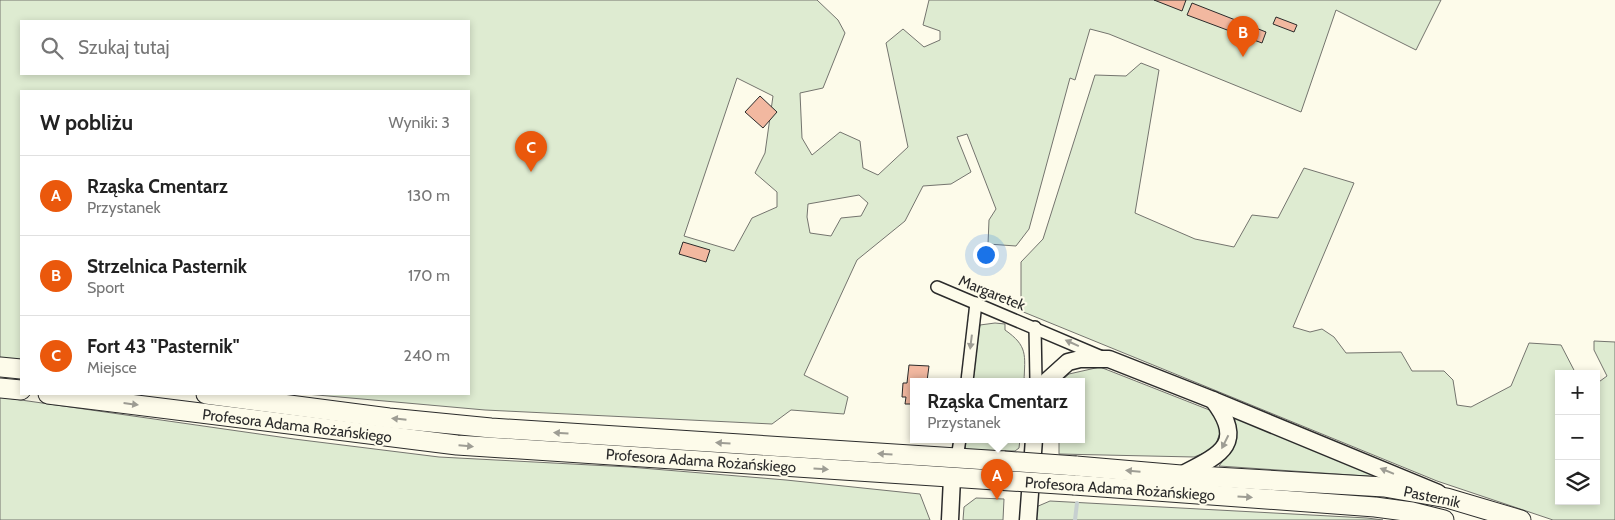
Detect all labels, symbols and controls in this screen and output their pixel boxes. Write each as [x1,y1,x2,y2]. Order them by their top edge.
pin: B [1227,16,1259,57]
search box [20,20,470,75]
icon: search [38,34,66,62]
text: Szukaj tutaj [78,36,170,59]
text: W pobliżu [40,110,133,135]
text: Wyniki: 3 [388,113,450,132]
pin: C [515,131,547,172]
text: Rząska Cmentarz [87,175,228,198]
text: A [51,186,61,205]
text: 130 m [407,186,450,205]
text: Przystanek [87,198,161,217]
your location [973,242,999,268]
text: Strzelnica Pasternik [87,255,247,278]
text: B [51,266,61,285]
text: 170 m [408,266,450,285]
street label: Margaretek [956,272,1028,315]
text: Sport [87,278,124,297]
one-way arrow [967,334,975,350]
text: Fort 43 "Pasternik" [87,335,239,358]
one-way arrow [1065,339,1079,347]
text: C [51,346,61,365]
text: 240 m [404,346,450,365]
text: Miejsce [87,358,137,377]
map controls [1555,370,1600,505]
button: + [1555,370,1600,415]
popup [910,378,1085,443]
text: Rząska Cmentarz [927,390,1068,413]
one-way arrow [123,401,139,409]
street label: Profesora Adama Rożańskiego [201,405,393,447]
text: Przystanek [927,413,1001,432]
one-way arrow [391,415,407,423]
button: − [1555,415,1600,460]
one-way arrow [553,428,569,436]
one-way arrow [1221,435,1229,450]
one-way arrow [715,439,731,447]
one-way arrow [458,442,474,450]
street label: Profesora Adama Rożańskiego [605,445,797,477]
one-way arrow [877,449,893,457]
pin: A [981,459,1013,500]
button: layers [1555,460,1600,505]
one-way arrow [813,466,829,474]
one-way arrow [1124,467,1140,475]
one-way arrow [1379,467,1394,475]
street label: Profesora Adama Rożańskiego [1024,473,1216,505]
street label: Pasternik [1402,482,1462,512]
one-way arrow [1237,494,1253,502]

